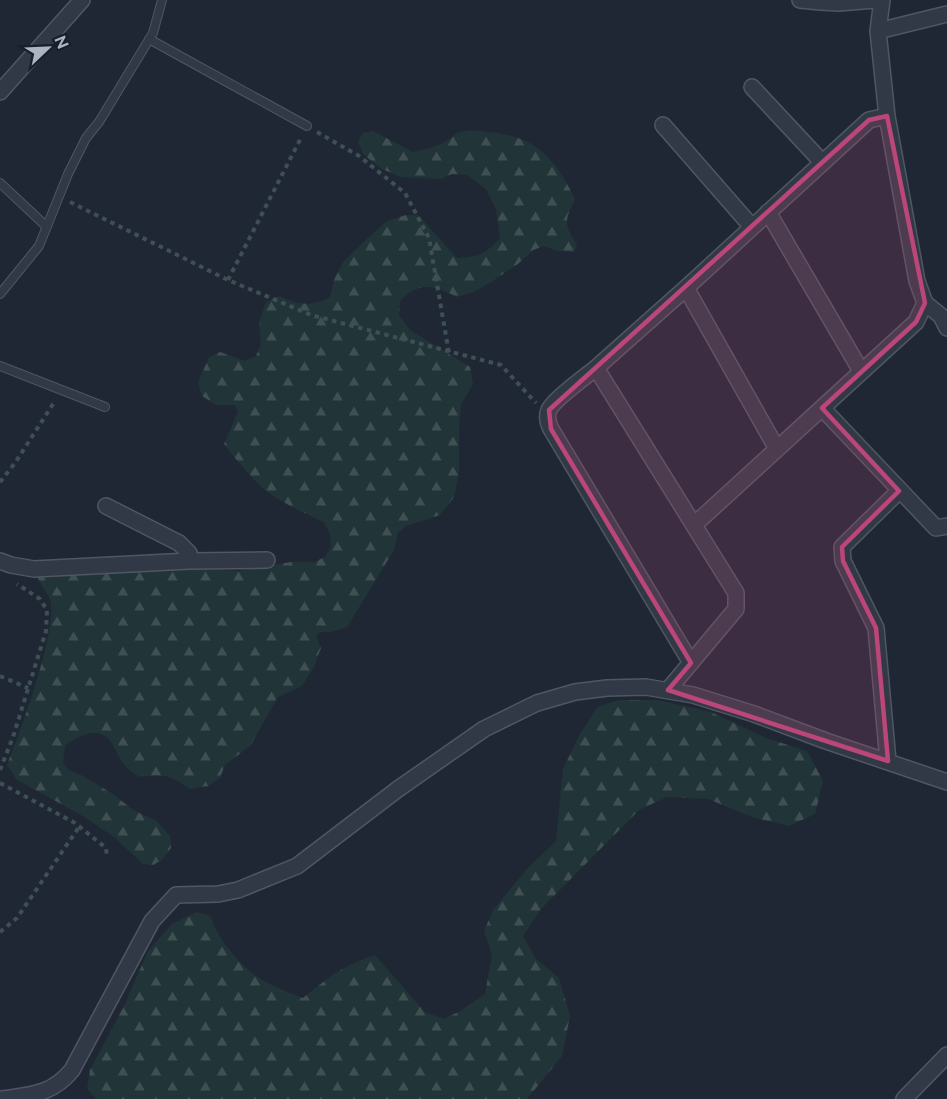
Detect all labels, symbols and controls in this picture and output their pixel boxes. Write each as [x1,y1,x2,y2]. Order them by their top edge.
north arrow [18,18,78,78]
text: N [50,33,72,52]

